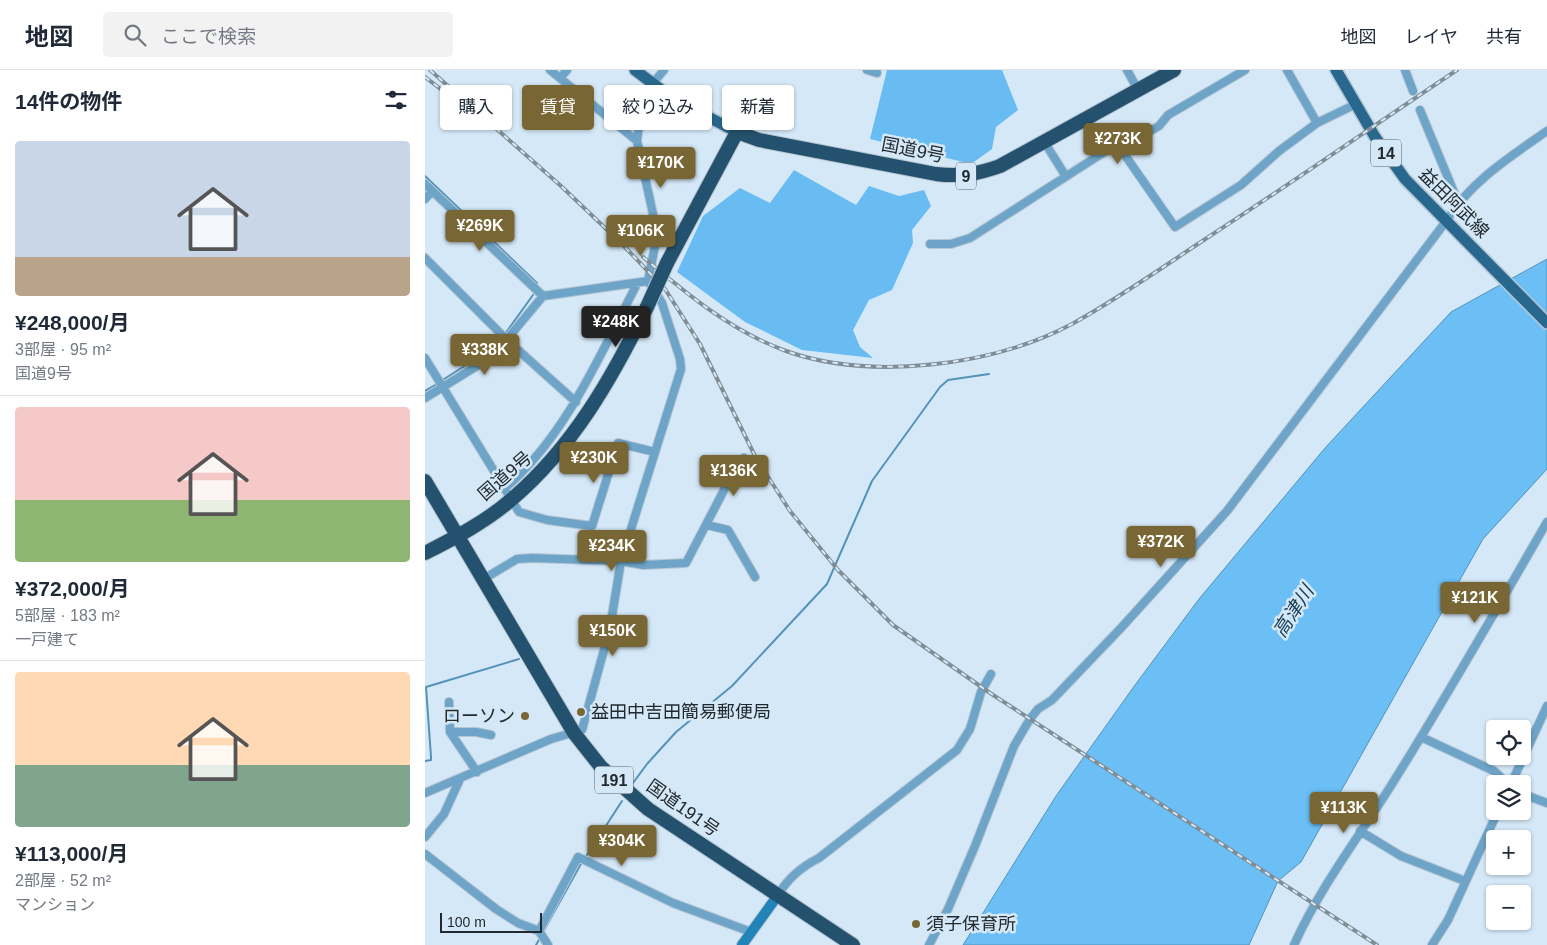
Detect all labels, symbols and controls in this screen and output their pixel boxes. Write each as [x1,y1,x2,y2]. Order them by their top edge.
search box [103,12,453,57]
icon: search [121,21,149,49]
text: 地図 [25,23,73,50]
text: ここで検索 [161,26,256,47]
text: 地図 [1341,27,1377,47]
text: レイヤ [1405,27,1458,47]
text: 共有 [1486,27,1522,47]
chip: 購入 [440,85,512,130]
chip: 賃貸 [522,85,594,130]
chip: 絞り込み [604,85,712,130]
chip: 新着 [722,85,794,130]
icon: filters [382,86,410,114]
text: 14件の物件 [15,90,122,113]
pin: ¥273K [1083,122,1153,165]
text: ¥273K [1094,130,1142,147]
street label: 国道9号 [880,134,946,166]
road number: 14 [1371,140,1401,166]
pin: ¥170K [626,146,696,189]
text: ¥170K [637,154,685,171]
road number: 9 [956,162,976,190]
street label: 益田阿武線 [1415,164,1493,242]
icon: home [168,174,258,264]
pin: ¥269K [445,210,515,252]
pin: ¥106K [606,214,676,257]
text: ¥269K [456,217,504,234]
text: ¥106K [617,222,665,239]
pin: ¥248K [581,306,651,348]
text: ¥248,000/月 [15,311,129,334]
text: ¥248K [592,313,640,330]
pin: ¥338K [450,334,520,376]
text: 3部屋 · 95 m² [15,341,111,358]
text: ¥338K [461,341,509,358]
text: 国道9号 [15,365,72,382]
icon: home [168,439,258,529]
pin: ¥230K [559,442,629,484]
street label: 国道9号 [474,447,536,505]
text: ¥230K [570,449,618,466]
pin: ¥136K [699,454,769,497]
text: ¥136K [710,462,758,479]
pin: ¥372K [1126,526,1196,568]
pin: ¥234K [577,530,647,572]
text: ¥372K [1137,533,1185,550]
text: ¥234K [588,537,636,554]
text: ¥372,000/月 [15,577,129,600]
water label: 高津川 [1269,580,1319,641]
pin: ¥121K [1440,582,1510,624]
text: ¥121K [1451,589,1499,606]
text: 5部屋 · 183 m² [15,607,120,624]
pin: ¥150K [578,614,648,657]
text: ¥150K [589,622,637,639]
text: 一戸建て [15,631,79,648]
place label: 益田中吉田簡易郵便局 [591,702,771,722]
icon: home [168,704,258,794]
place label: ローソン [443,706,515,726]
marker: 益田中吉田簡易郵便局 [575,706,587,718]
marker: ローソン [519,710,531,722]
map controls [1486,720,1531,930]
button: locate [1486,720,1531,765]
road number: 191 [595,766,633,794]
button: layers [1486,775,1531,820]
street label: 国道191号 [643,776,723,840]
pin: ¥113K [1309,792,1379,834]
text: ¥113K [1321,799,1367,816]
pin: ¥304K [587,824,657,867]
button: + [1486,830,1531,875]
text: ¥304K [598,832,646,849]
text: ¥113,000/月 [15,842,128,865]
text: 2部屋 · 52 m² [15,872,111,889]
button: − [1486,885,1531,930]
text: マンション [15,896,95,913]
scale bar [440,910,543,933]
text: 100 m [447,914,486,930]
place label: 須子保育所 [926,914,1016,934]
marker: 須子保育所 [910,918,922,930]

